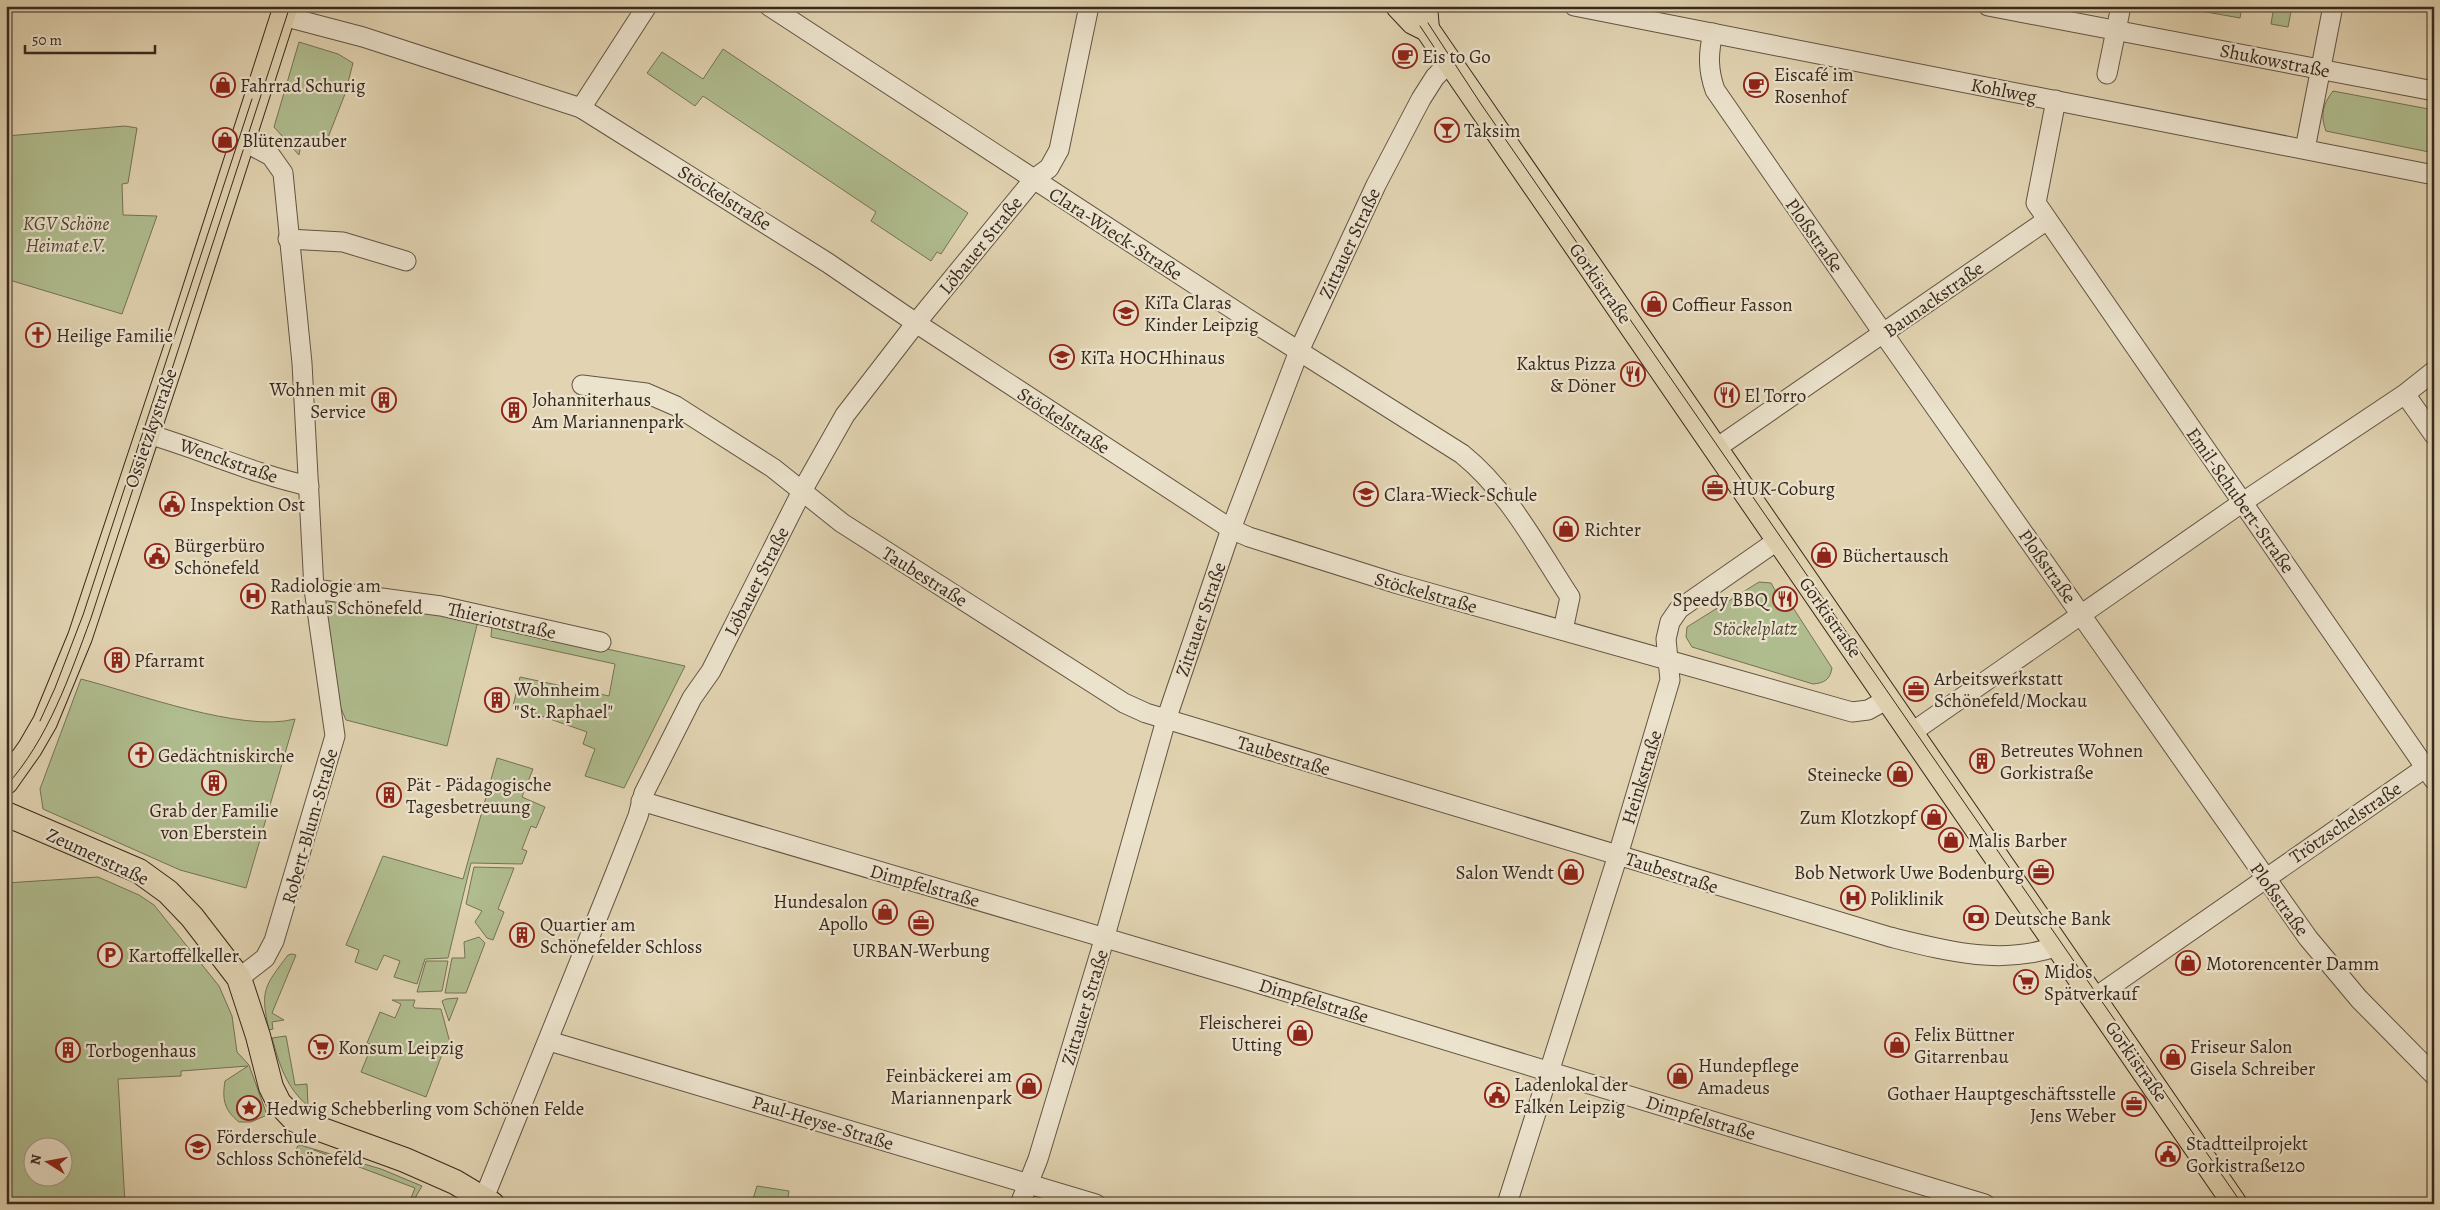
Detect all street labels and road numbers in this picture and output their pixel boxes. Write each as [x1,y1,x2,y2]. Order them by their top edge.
street label: Shukowstraße [2218,38,2332,84]
street label: Kohlweg [1969,72,2039,110]
street label: Stöckelstraße [673,159,776,237]
street label: Clara-Wieck-Straße [1044,181,1187,287]
street label: Zittauer Straße [1313,184,1387,303]
street label: Löbauer Straße [933,191,1028,300]
street label: Ploßstraße [1779,193,1849,278]
street label: Gorkistraße [1563,238,1638,329]
street label: Baunackstraße [1878,256,1989,344]
street label: Ossietzkystraße [118,365,184,492]
street label: Stöckelstraße [1012,381,1115,461]
street label: Emil-Schubert-Straße [2180,422,2300,579]
street label: Wenckstraße [175,432,281,490]
street label: Löbauer Straße [718,522,796,641]
street label: Ploßstraße [2012,524,2082,609]
street label: Taubestraße [877,540,972,613]
street label: Zittauer Straße [1169,559,1233,680]
street label: Stöckelstraße [1371,566,1480,620]
street label: Gorkistraße [1793,572,1868,663]
street label: Thieriotstraße [445,596,559,646]
street label: Heinkstraße [1615,727,1669,828]
street label: Taubestraße [1234,729,1334,782]
street label: Robert-Blum-Straße [275,746,345,907]
street label: Trötzschelstraße [2284,776,2407,870]
street label: Zeumerstraße [42,822,153,892]
street label: Taubestraße [1622,846,1722,900]
street label: Ploßstraße [2244,857,2315,942]
street label: Dimpfelstraße [867,858,983,914]
street label: Zittauer Straße [1055,946,1115,1068]
street label: Dimpfelstraße [1256,972,1372,1030]
street label: Gorkistraße [2099,1016,2174,1107]
street label: Paul-Heyse-Straße [749,1089,897,1157]
street label: Dimpfelstraße [1643,1089,1759,1147]

